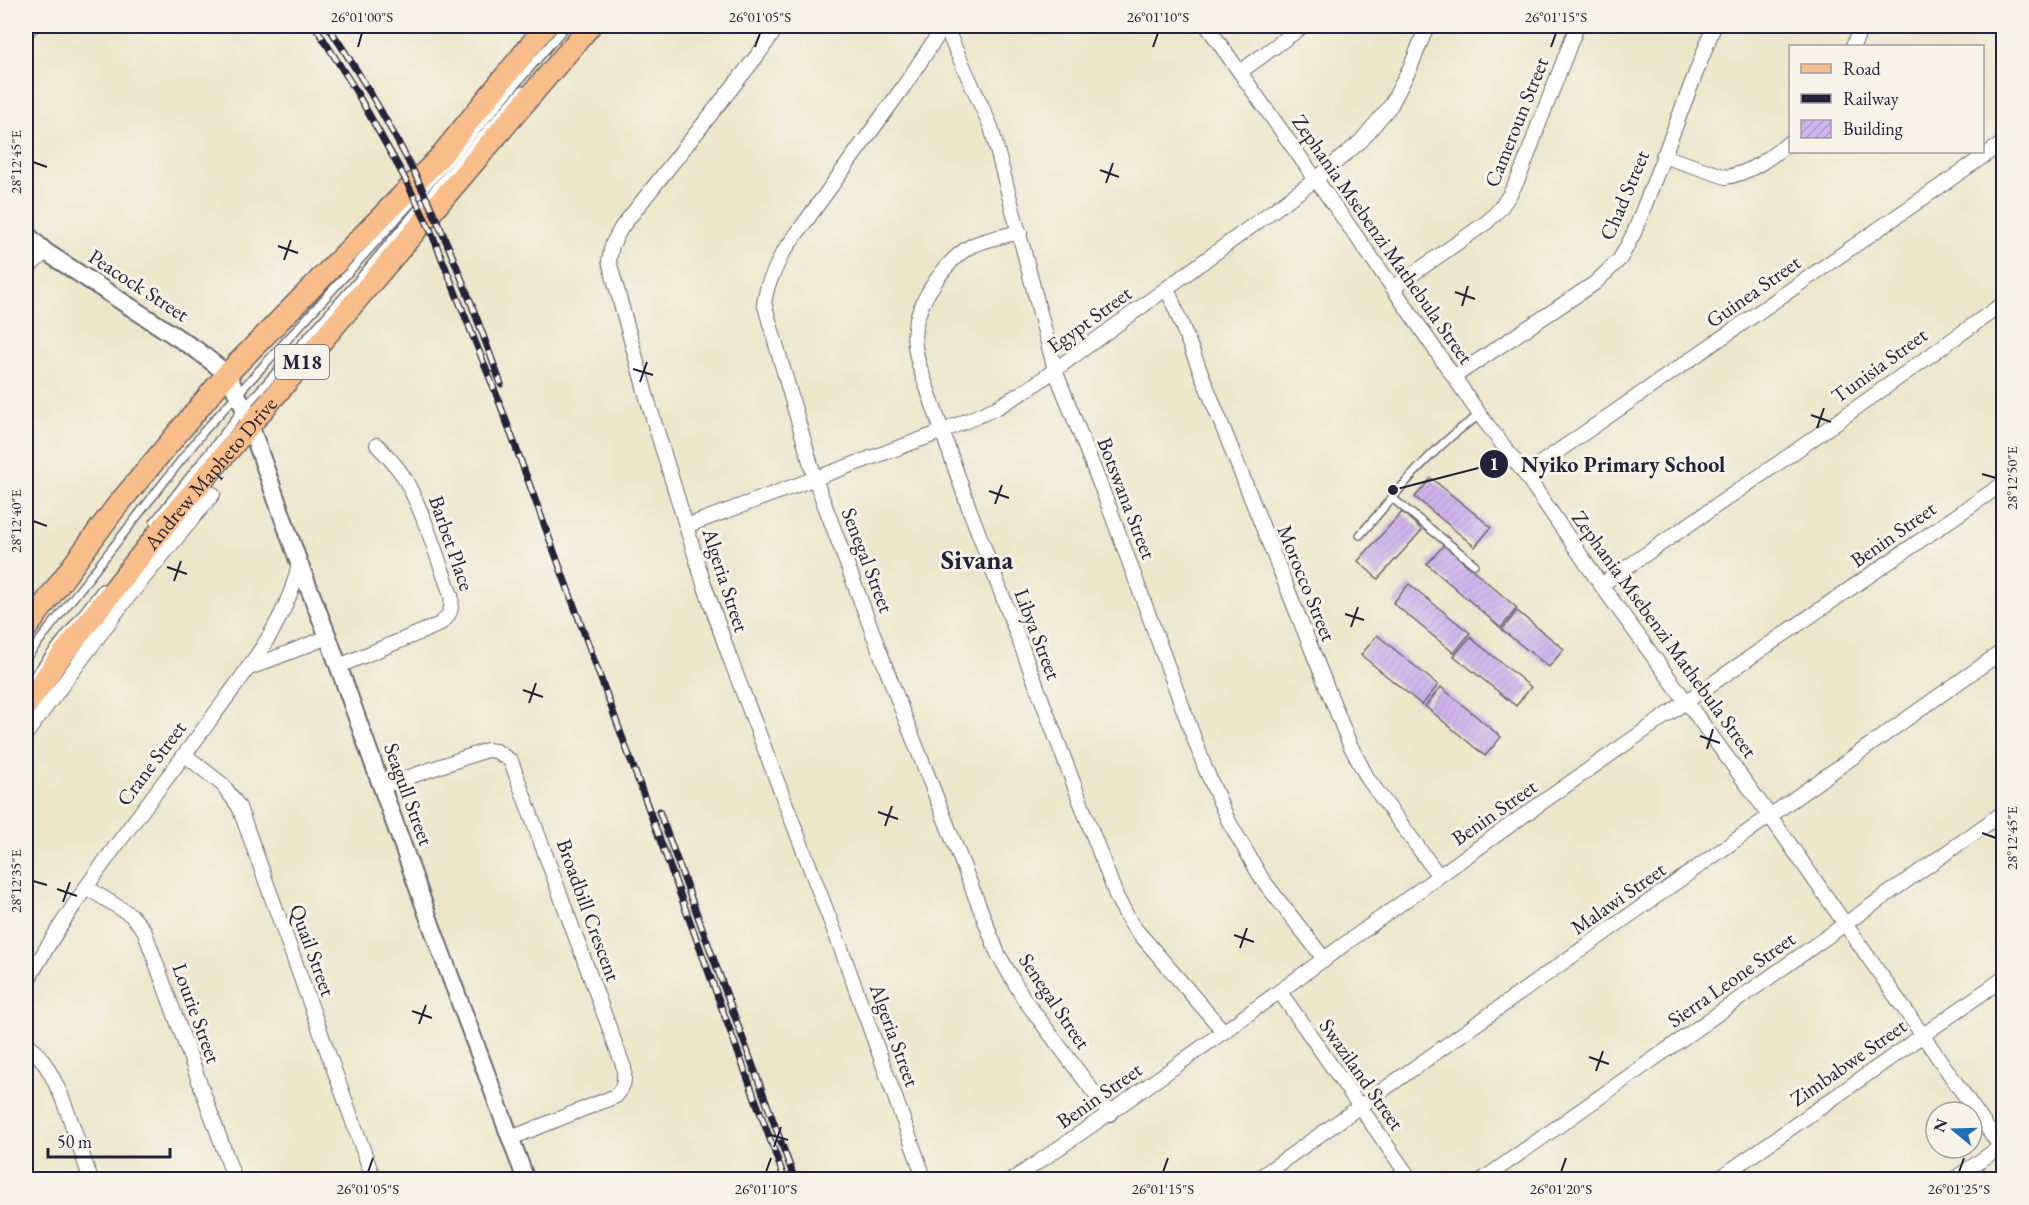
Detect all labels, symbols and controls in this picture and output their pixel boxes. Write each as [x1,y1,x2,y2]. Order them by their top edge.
text: 26°01'00"S [331,7,393,26]
text: 26°01'05"S [729,7,791,26]
text: 26°01'10"S [1127,7,1189,26]
text: 26°01'15"S [1525,7,1587,26]
legend [1789,45,1984,153]
street label: Cameroun Street [1478,53,1554,191]
text: Road [1843,57,1882,80]
text: Railway [1843,87,1899,110]
street label: Zephania Msebenzi Mathebula Street [1286,109,1480,369]
text: Building [1843,117,1903,140]
text: 28°12'45"E [6,129,25,194]
street label: Chad Street [1593,146,1655,244]
street label: Peacock Street [84,243,195,328]
street label: Guinea Street [1700,248,1806,333]
street label: Egypt Street [1041,279,1137,359]
street label: Tunisia Street [1826,321,1933,409]
road number: M18 [275,345,329,379]
street label: Andrew Mapheto Drive [137,391,282,556]
street label: Botswana Street [1091,433,1163,563]
callout: Nyiko Primary School [1479,444,1737,484]
text: 28°12'50"E [2002,445,2021,510]
text: Nyiko Primary School [1521,450,1725,479]
text: 1 [1489,452,1499,475]
text: 28°12'40"E [6,488,25,553]
street label: Barbet Place [423,492,481,594]
street label: Benin Street [1845,495,1941,573]
street label: Senegal Street [836,504,900,617]
street label: Zephania Msebenzi Mathebula Street [1566,505,1764,763]
street label: Morocco Street [1271,521,1343,646]
street label: Algeria Street [696,524,756,636]
district label: Sivana [941,542,1013,577]
street label: Libya Street [1008,585,1068,684]
street label: Crane Street [110,715,192,811]
street label: Seagull Street [378,739,440,849]
street label: Benin Street [1446,773,1542,851]
text: 28°12'45"E [2002,805,2021,870]
street label: Broadbill Crescent [551,835,627,985]
text: 28°12'35"E [6,848,25,913]
street label: Malawi Street [1565,855,1671,941]
street label: Quail Street [283,900,342,1000]
street label: Sierra Leone Street [1662,925,1800,1033]
street label: Senegal Street [1013,948,1097,1055]
street label: Lourie Street [166,959,228,1067]
street label: Algeria Street [864,979,926,1091]
street label: Zimbabwe Street [1785,1012,1912,1112]
street label: Swaziland Street [1314,1013,1411,1135]
street label: Benin Street [1051,1056,1147,1134]
north arrow [1924,1100,1984,1160]
text: N [1928,1116,1952,1135]
scale bar [48,1121,170,1159]
text: 50 m [57,1130,92,1153]
text: 26°01'05"S [337,1179,399,1198]
text: 26°01'10"S [735,1179,797,1198]
text: 26°01'15"S [1132,1179,1194,1198]
text: 26°01'20"S [1530,1179,1592,1198]
text: 26°01'25"S [1928,1179,1990,1198]

